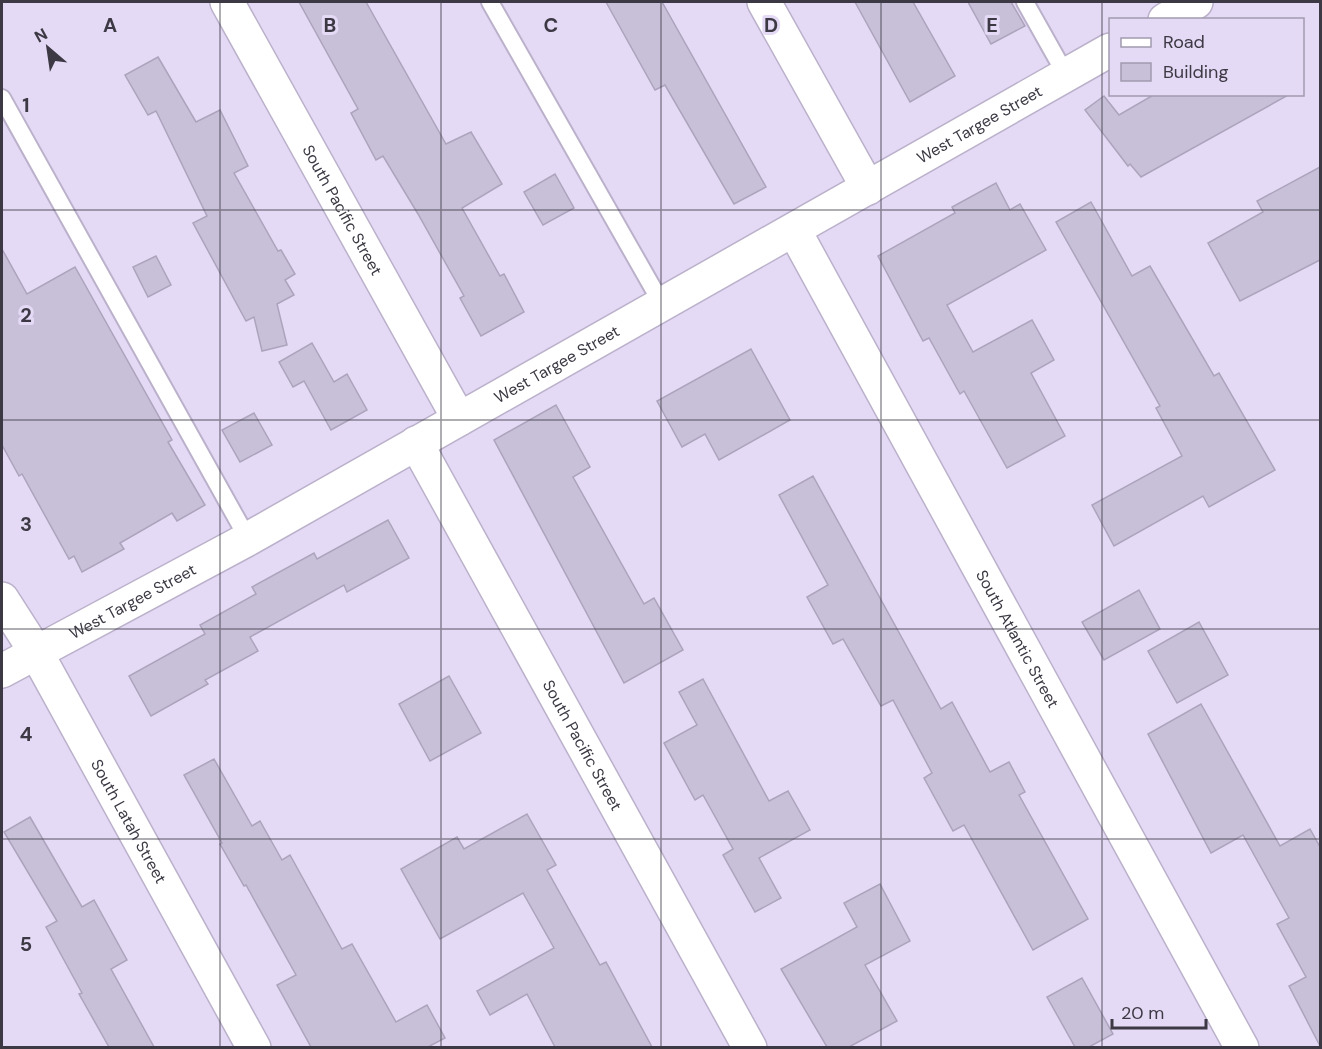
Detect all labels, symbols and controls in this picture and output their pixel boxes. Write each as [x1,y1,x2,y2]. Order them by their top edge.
text: A [103,12,117,38]
text: B [324,12,336,38]
text: C [544,12,558,38]
text: D [764,12,778,38]
text: E [986,12,998,38]
north arrow [18,18,78,78]
legend [1109,18,1304,96]
text: N [31,23,51,47]
text: Road [1163,30,1205,54]
text: Building [1163,60,1228,84]
street label: West Targee Street [913,80,1046,168]
text: 1 [22,92,30,118]
street label: South Pacific Street [298,141,387,279]
text: 2 [20,302,32,328]
street label: West Targee Street [490,320,623,408]
text: 3 [20,511,32,537]
street label: West Targee Street [65,559,199,644]
street label: South Atlantic Street [972,566,1064,711]
street label: South Pacific Street [538,676,627,814]
text: 4 [20,721,33,747]
street label: South Latah Street [87,755,172,887]
text: 5 [20,931,32,957]
scale bar [1112,992,1206,1030]
text: 20 m [1121,1001,1164,1025]

